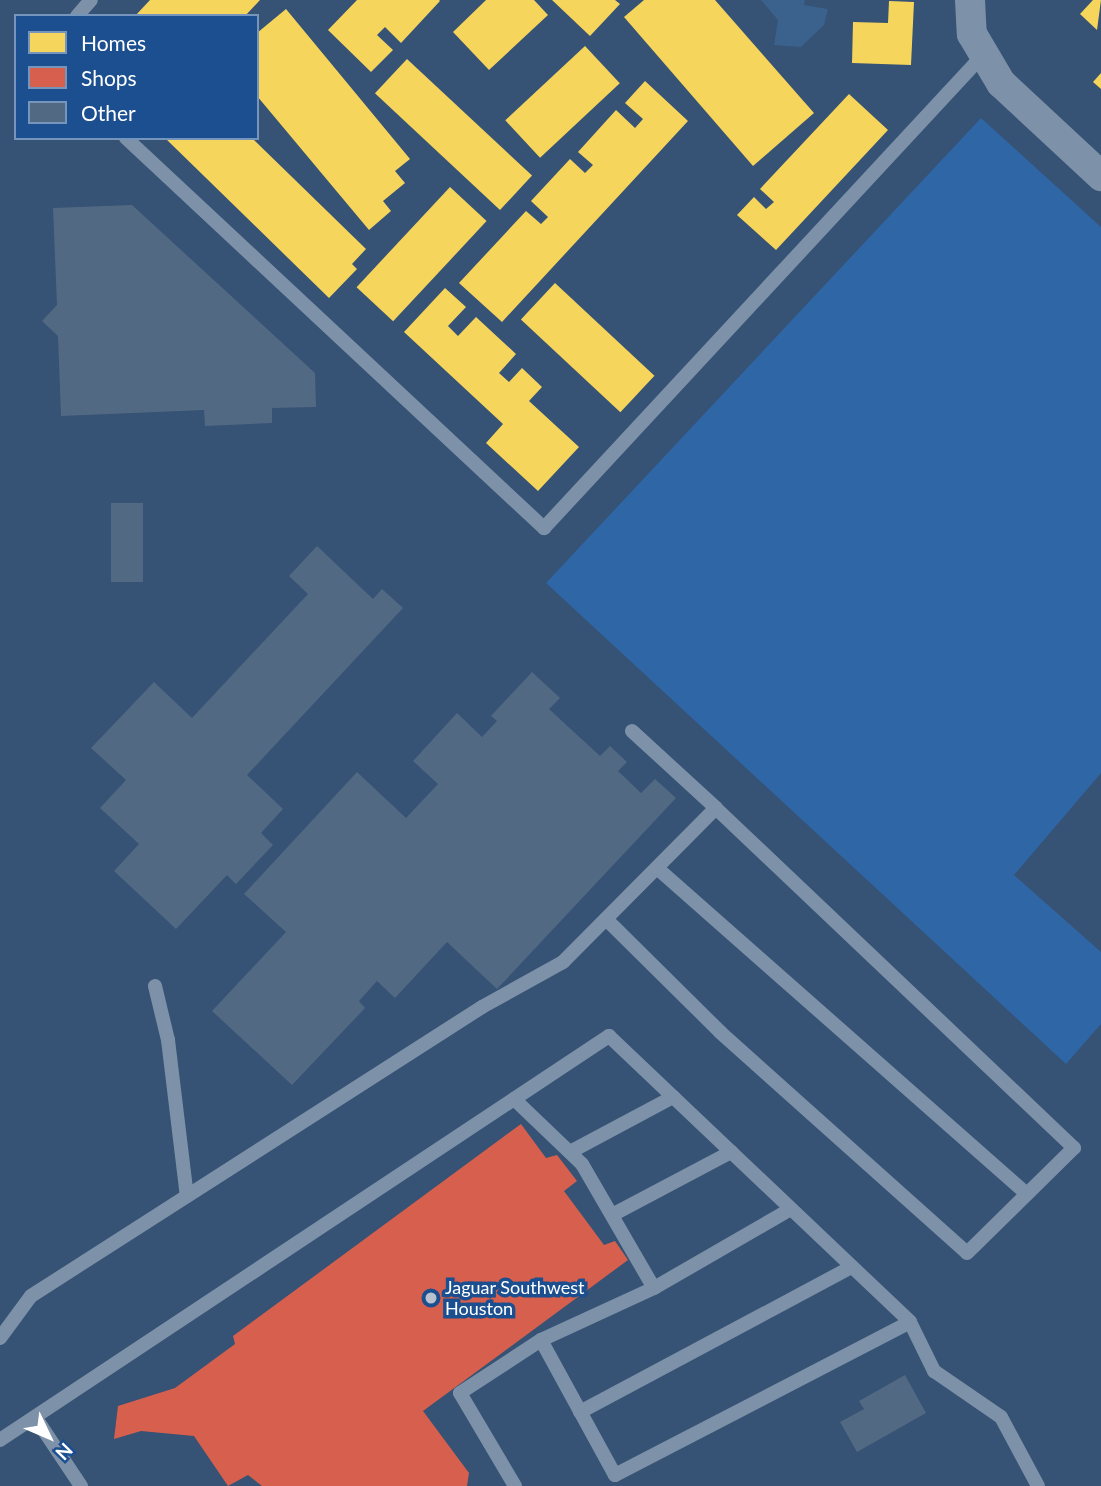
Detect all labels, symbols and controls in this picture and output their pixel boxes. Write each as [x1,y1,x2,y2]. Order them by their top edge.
legend [14,14,259,140]
text: Homes [81,30,146,55]
text: Shops [81,65,137,90]
text: Other [81,100,136,125]
place label: Jaguar Southwest Houston [445,1277,585,1320]
marker: Jaguar Southwest Houston [423,1290,439,1306]
north arrow [14,1402,84,1472]
text: N [51,1439,78,1465]

